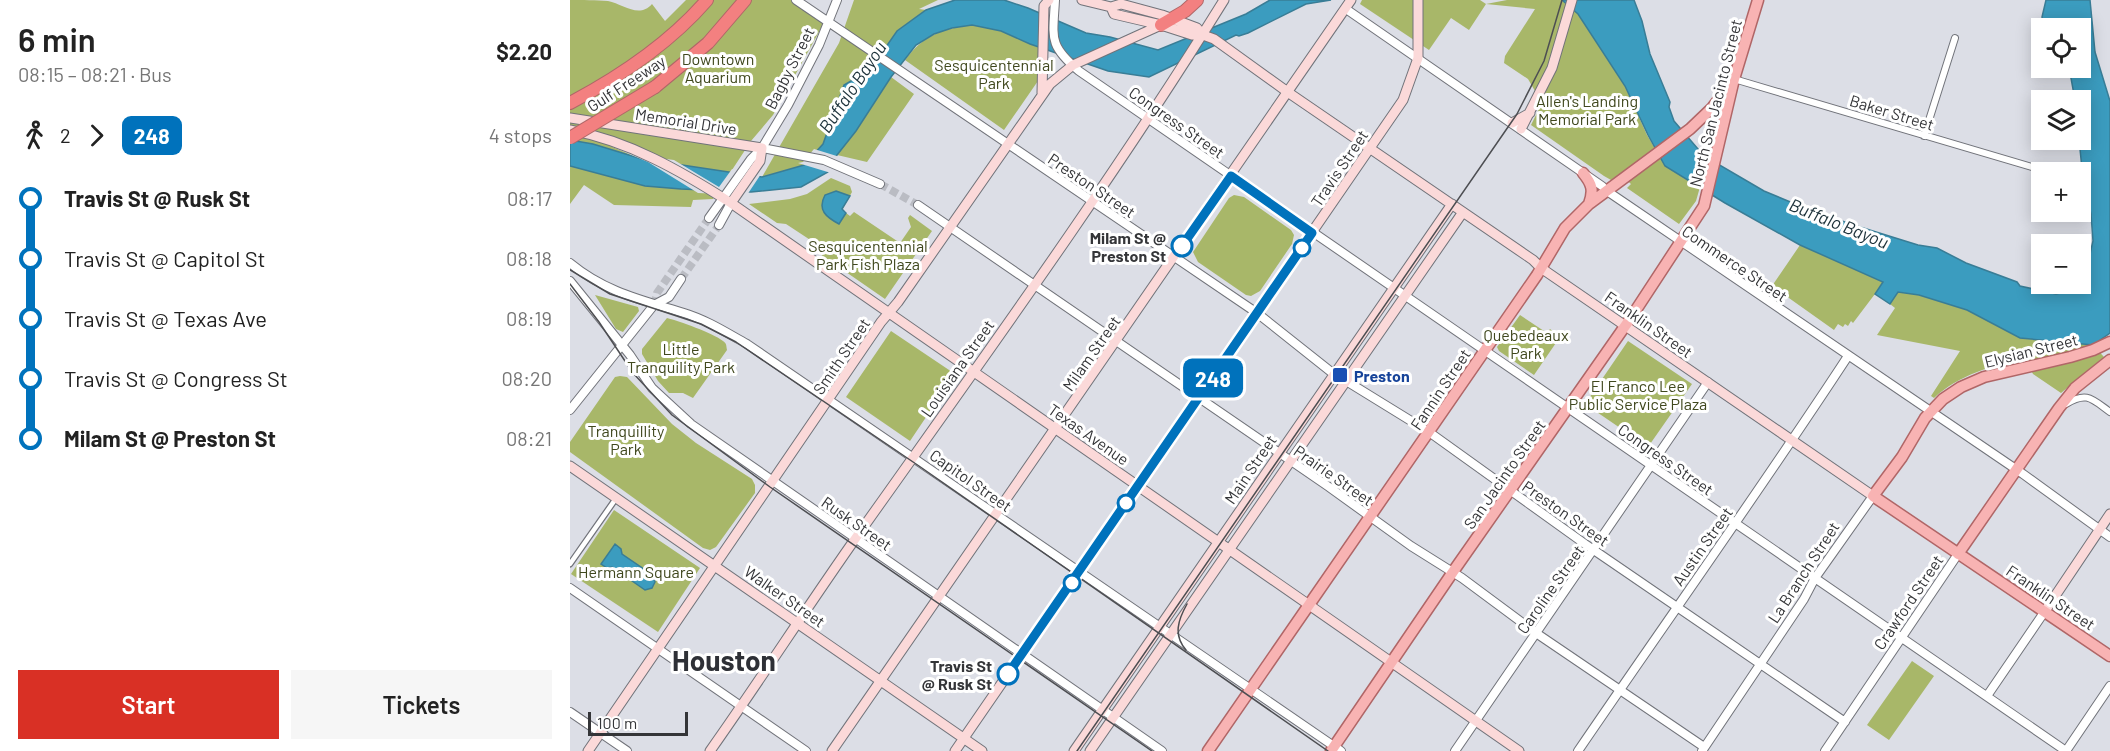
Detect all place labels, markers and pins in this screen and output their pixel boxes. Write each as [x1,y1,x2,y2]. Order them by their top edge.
place label: Milam St @ Preston St [1090,228,1166,265]
marker: Milam St @ Preston St [1171,235,1193,257]
unlabelled marker [1293,239,1311,257]
marker: Preston [1331,366,1349,384]
place label: Preston [1354,366,1410,385]
unlabelled marker [1117,494,1135,512]
unlabelled marker [1063,574,1081,592]
place label: Travis St @ Rusk St [922,656,992,693]
marker: Travis St @ Rusk St [997,663,1019,685]

